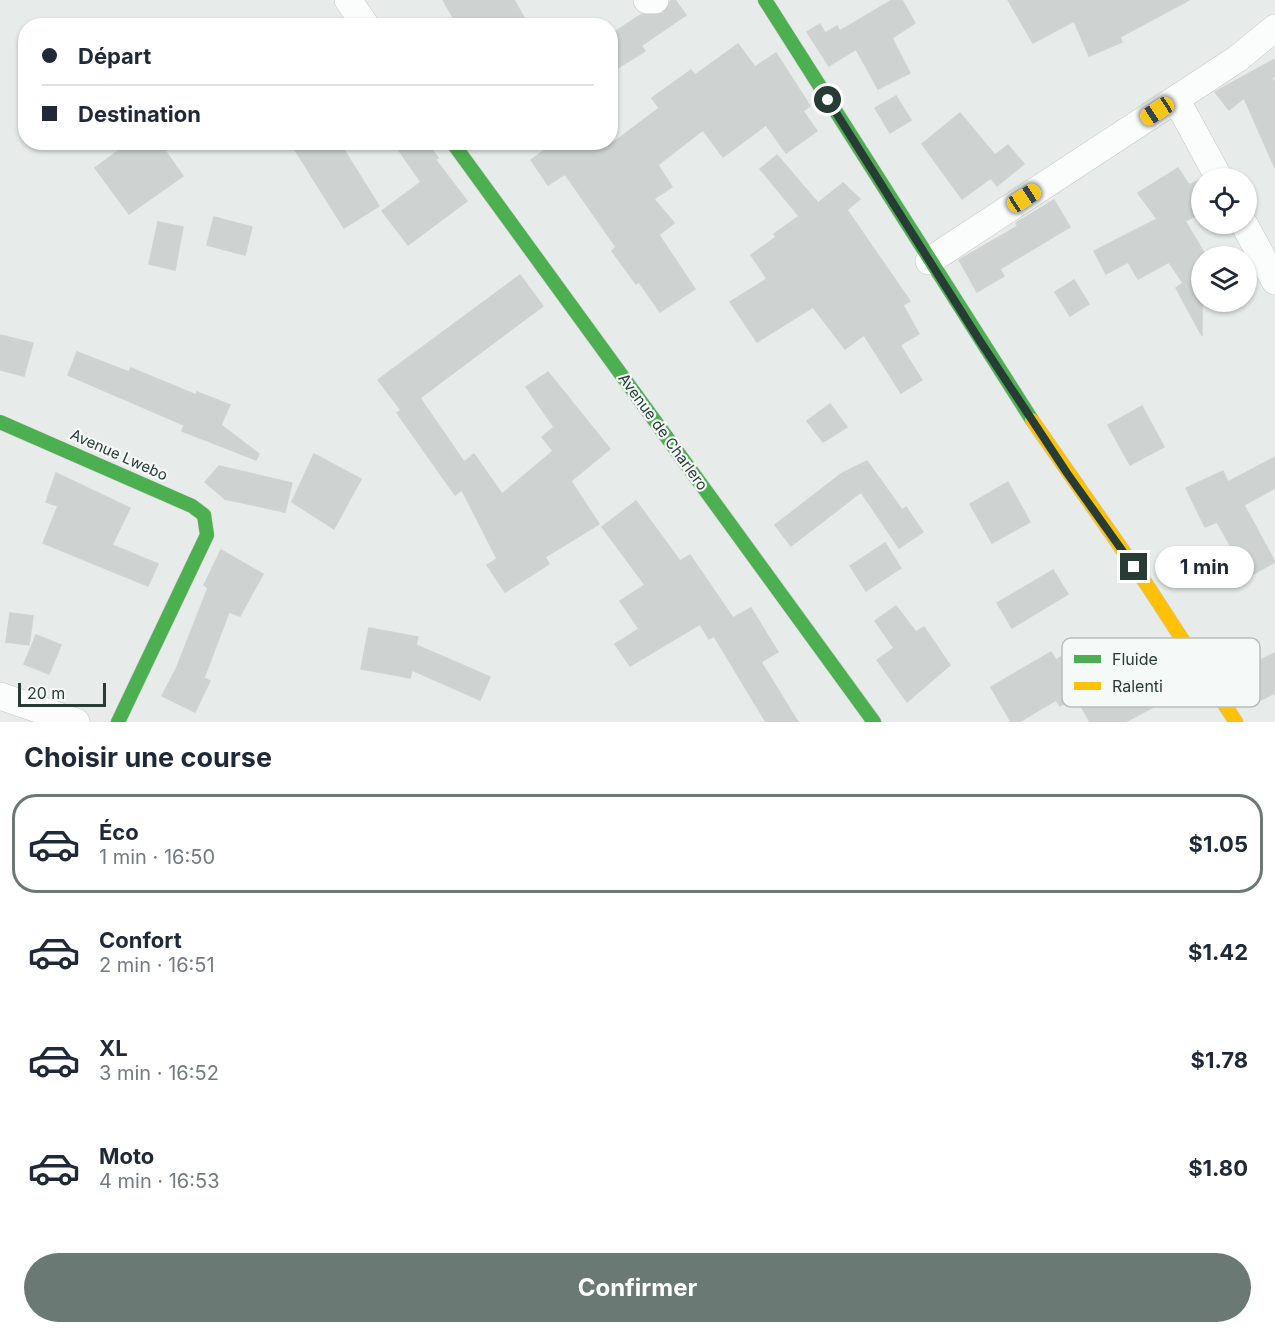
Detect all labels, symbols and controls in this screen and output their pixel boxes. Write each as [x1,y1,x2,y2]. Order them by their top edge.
text: Départ [78,43,151,69]
route start [814,86,841,113]
car [1137,94,1177,128]
text: Destination [78,101,201,127]
map controls [1191,168,1257,312]
button: locate [1191,168,1257,234]
car [1004,181,1044,215]
button: layers [1191,246,1257,312]
street label: Avenue de Charlero [615,370,712,494]
street label: Avenue Lwebo [68,425,171,484]
callout: 1 min [1155,546,1254,588]
route end [1120,553,1147,580]
text: 1 min [1180,555,1229,579]
legend [1062,638,1260,707]
text: Fluide [1112,649,1158,669]
text: Ralenti [1112,676,1163,696]
scale bar [18,680,106,708]
text: 20 m [27,683,65,703]
text: Choisir une course [24,741,272,774]
icon: car [27,817,81,871]
text: Éco [99,819,139,845]
text: $1.05 [1189,831,1248,857]
text: 1 min · 16:50 [99,845,215,869]
icon: car [27,925,81,979]
text: Confort [99,927,182,953]
text: $1.42 [1188,939,1248,965]
text: 2 min · 16:51 [99,953,215,977]
icon: car [27,1033,81,1087]
text: XL [99,1035,128,1061]
text: $1.78 [1191,1047,1248,1073]
text: 3 min · 16:52 [99,1061,219,1085]
icon: car [27,1141,81,1195]
text: Moto [99,1143,154,1169]
text: $1.80 [1188,1155,1248,1181]
text: 4 min · 16:53 [99,1169,220,1193]
button: Confirmer [24,1253,1251,1322]

